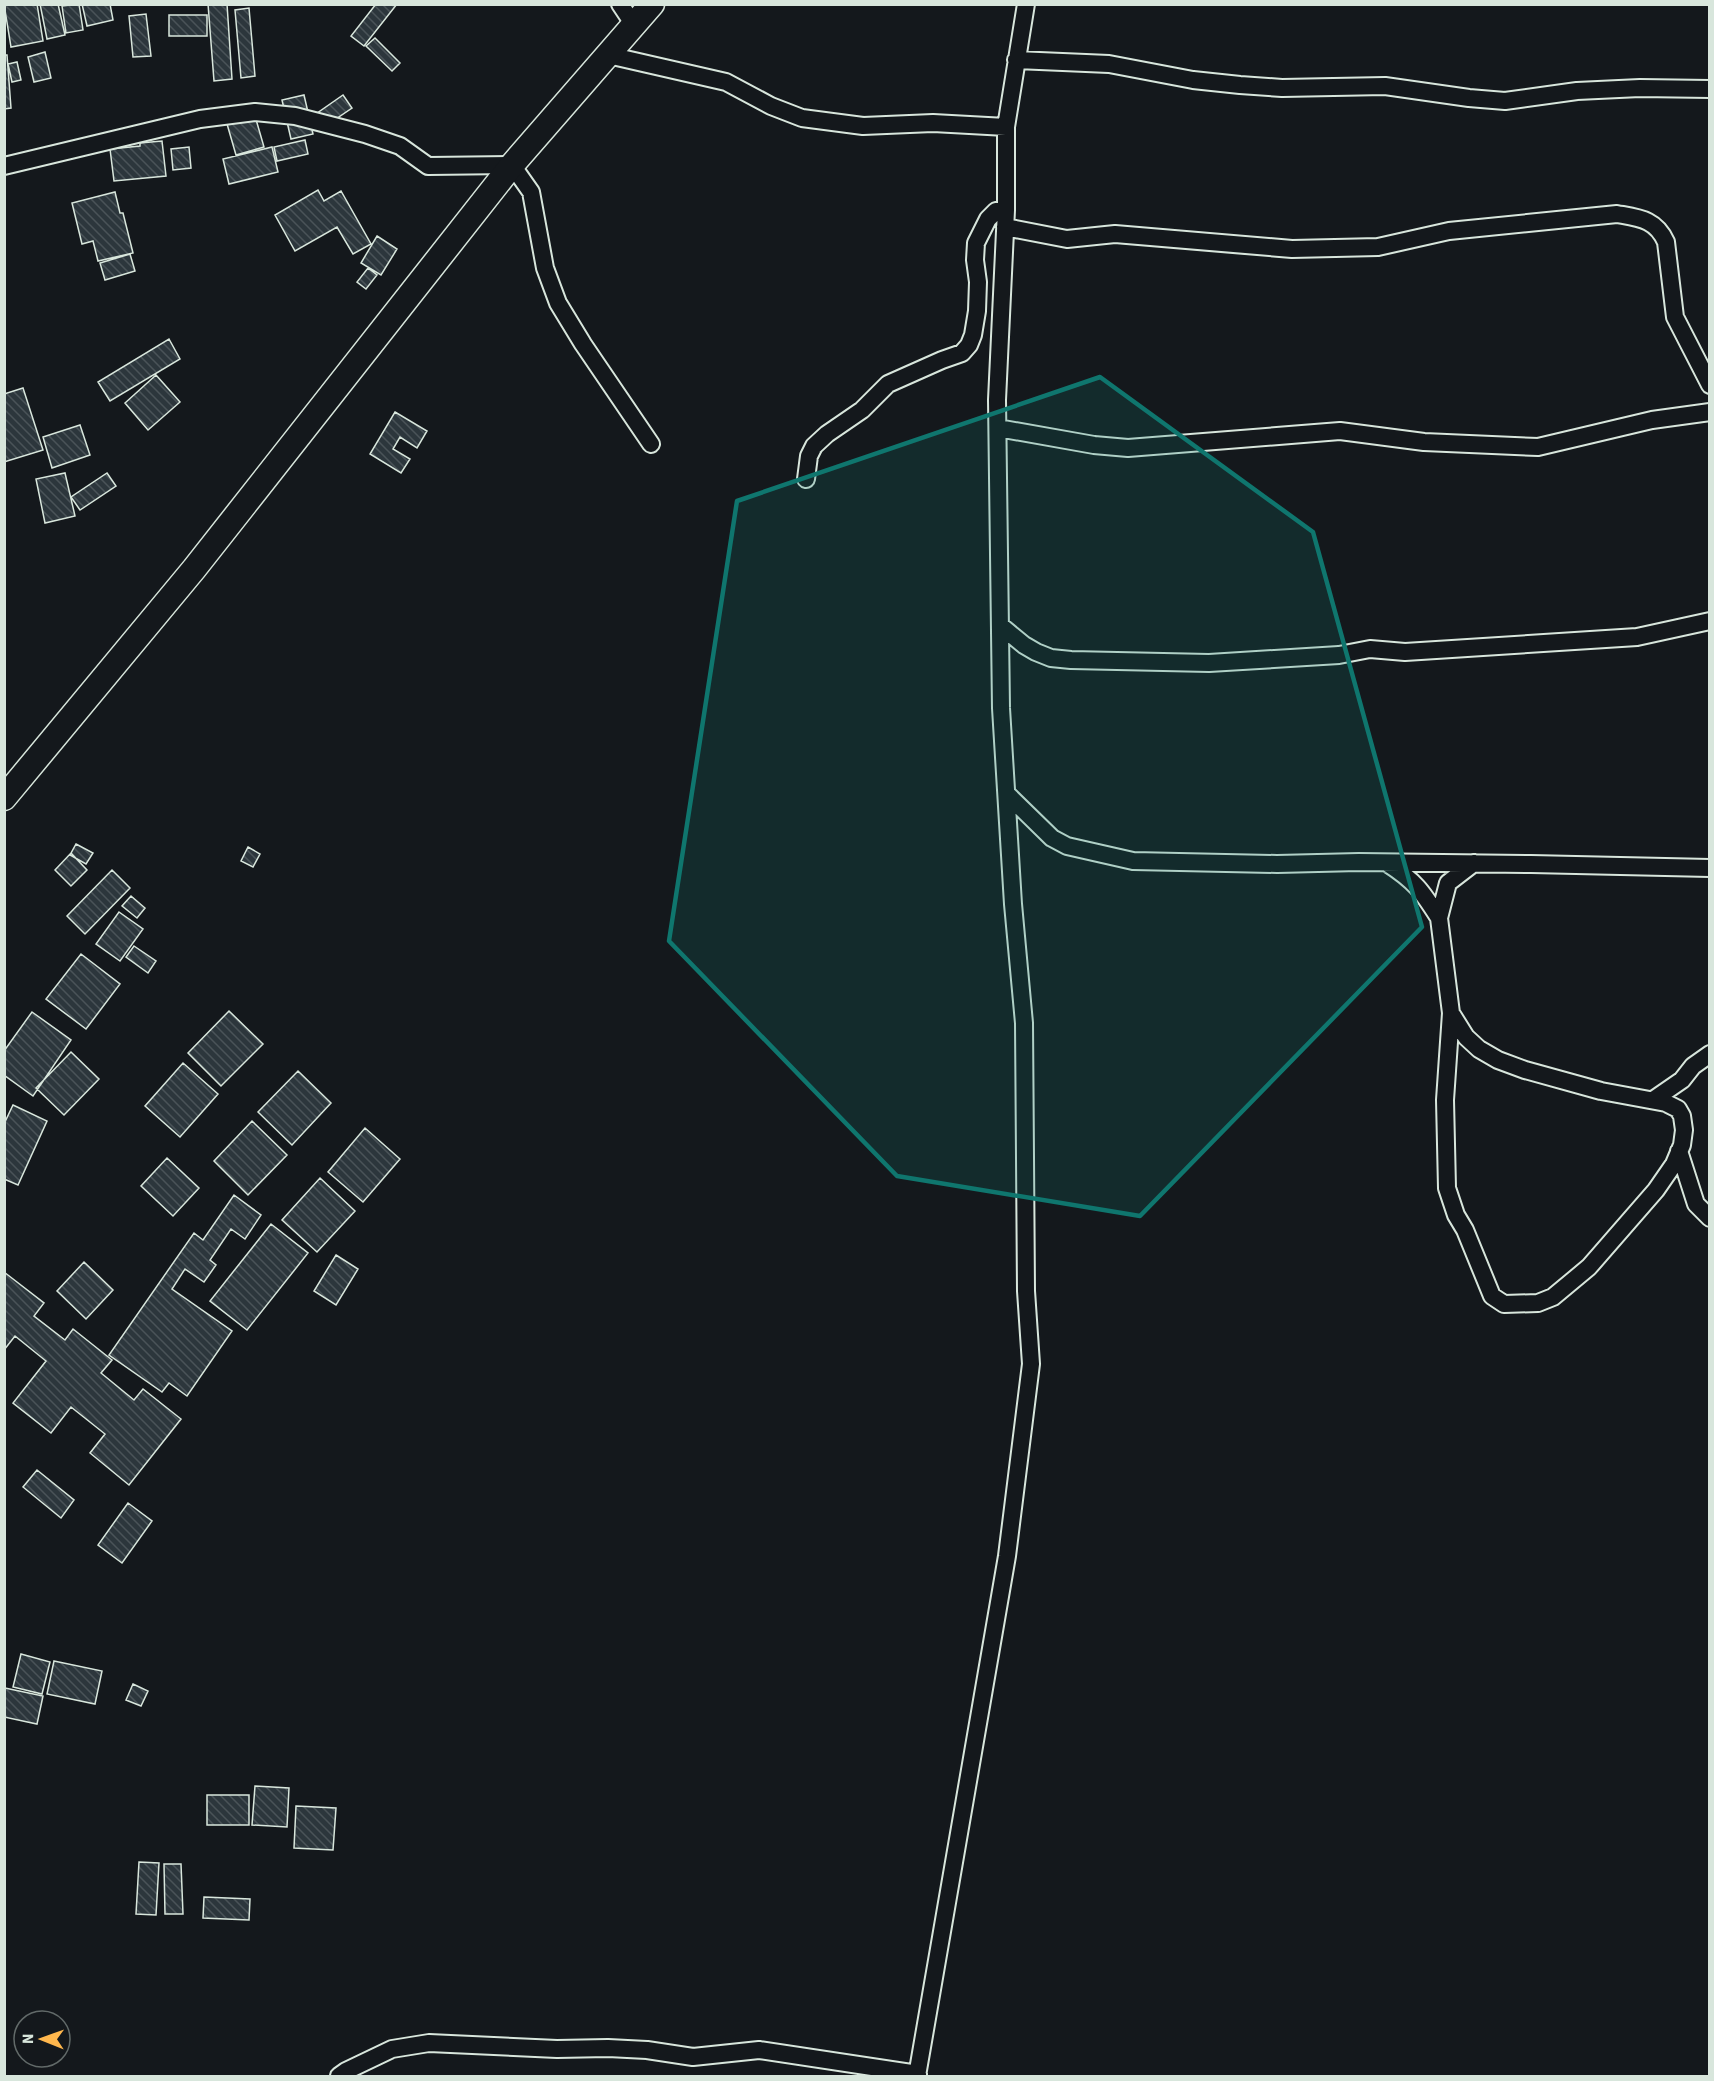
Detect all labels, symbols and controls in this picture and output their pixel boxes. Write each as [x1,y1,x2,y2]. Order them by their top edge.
north arrow [12,2009,72,2069]
text: N [17,2033,39,2044]

